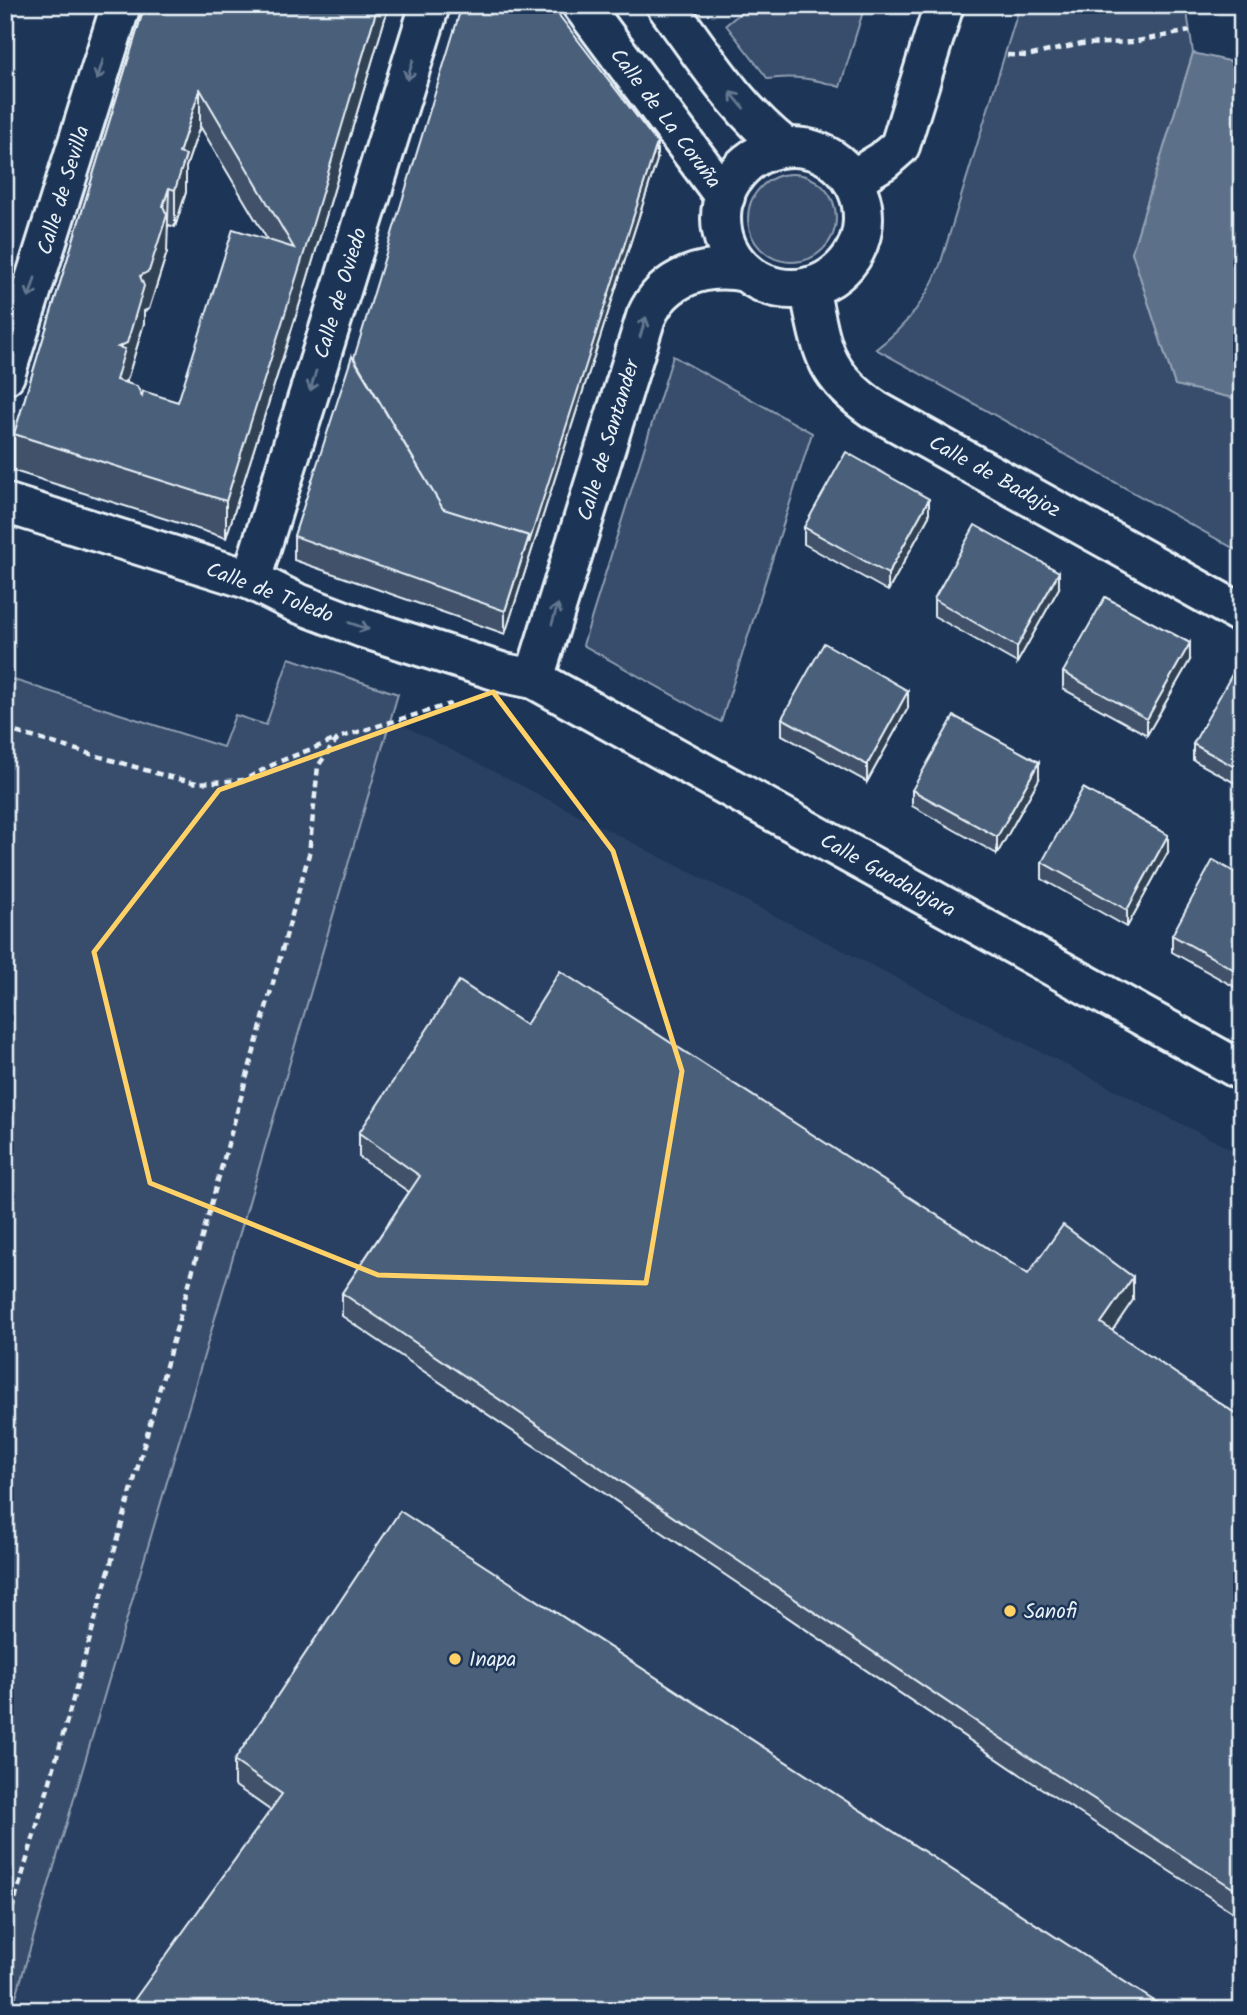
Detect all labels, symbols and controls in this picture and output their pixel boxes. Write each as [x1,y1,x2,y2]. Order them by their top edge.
street label: Calle de La Coruña [601,42,729,196]
one-way arrow [93,59,106,81]
one-way arrow [402,59,415,81]
one-way arrow [729,92,744,110]
street label: Calle de Sevilla [29,122,100,259]
street label: Calle de Oviedo [306,224,377,363]
one-way arrow [25,276,38,298]
one-way arrow [638,316,651,338]
street label: Calle de Santander [569,355,650,525]
one-way arrow [305,370,318,392]
street label: Calle de Badajoz [922,427,1066,527]
street label: Calle de Toledo [201,554,338,633]
one-way arrow [550,604,562,626]
one-way arrow [347,621,369,633]
street label: Calle Guadalajara [813,825,961,927]
place label: Sanofi [1024,1596,1078,1629]
marker: Sanofi [1002,1603,1018,1619]
place label: Inapa [469,1644,516,1677]
marker: Inapa [447,1651,463,1667]

